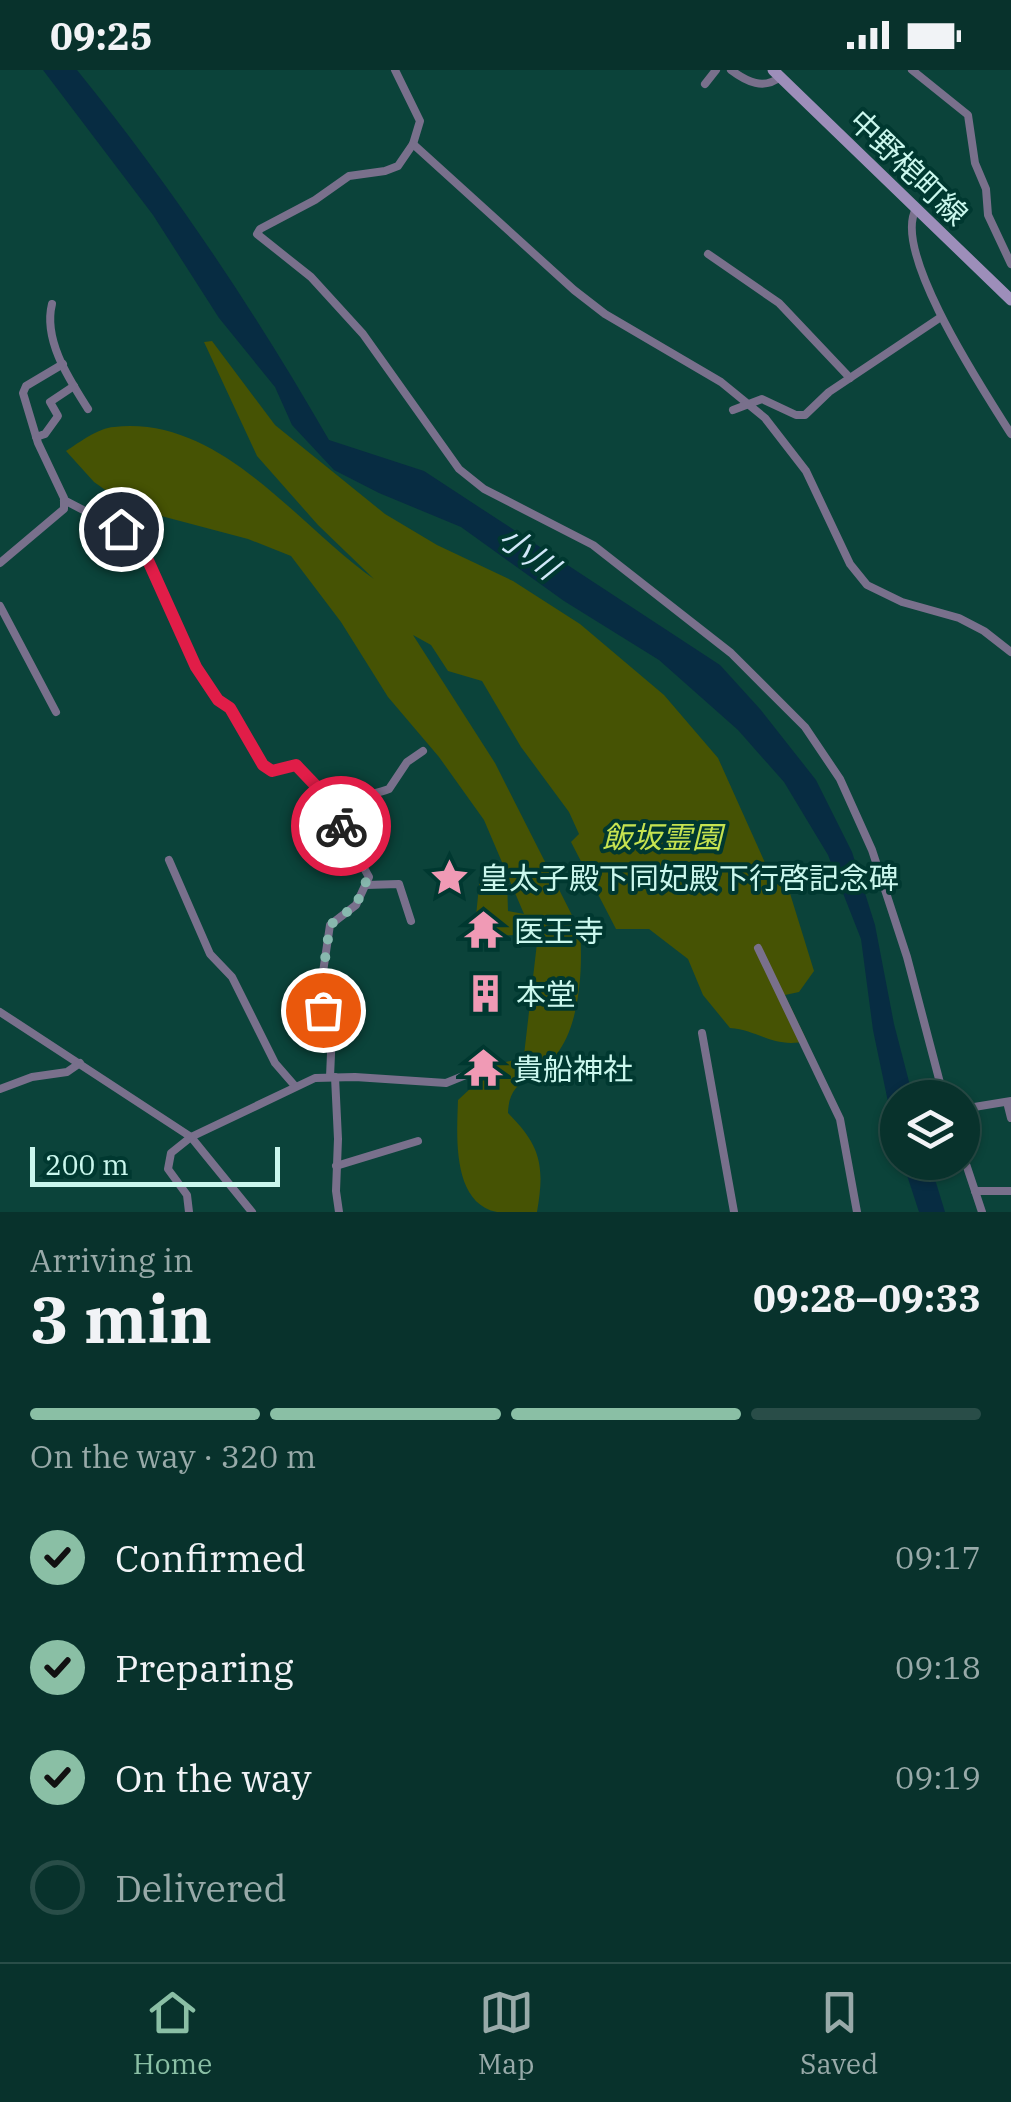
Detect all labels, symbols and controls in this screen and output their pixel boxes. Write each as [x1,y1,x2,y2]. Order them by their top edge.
text: 09:25 [50,11,153,60]
street label: 中野梍町線 [842,101,976,233]
pin [79,487,164,572]
icon: home [94,502,149,557]
water label: 小川 [491,516,570,590]
courier [291,776,391,876]
icon: bike [314,799,369,854]
park label: 飯坂霊園 [602,817,726,856]
place icon: 皇太子殿下同妃殿下行啓記念碑 [428,856,470,898]
place label: 皇太子殿下同妃殿下行啓記念碑 [479,858,899,897]
temple icon: 医王寺 [463,909,505,951]
place label: 医王寺 [514,911,604,950]
pin [281,968,366,1053]
building icon: 本堂 [465,972,507,1014]
place label: 本堂 [516,974,576,1013]
icon: bag [296,983,351,1038]
temple icon: 貴船神社 [462,1047,504,1089]
place label: 貴船神社 [513,1049,633,1088]
map controls [880,1080,980,1180]
button: layers [880,1080,980,1180]
scale bar [30,1142,280,1186]
text: 200 m [45,1146,129,1183]
text: Arriving in [30,1239,193,1281]
text: 09:28–09:33 [753,1273,981,1322]
text: 3 min [30,1276,212,1361]
text: On the way · 320 m [30,1435,316,1477]
icon: check [30,1530,85,1585]
text: Confirmed [115,1533,306,1582]
text: 09:17 [895,1536,981,1578]
icon: check [30,1640,85,1695]
text: Preparing [115,1643,294,1692]
text: 09:18 [895,1646,981,1688]
icon: check [30,1750,85,1805]
text: On the way [115,1753,312,1802]
text: 09:19 [895,1756,981,1798]
text: Delivered [115,1863,287,1912]
tab: Home [133,1985,212,2082]
tab: Map [478,1985,535,2082]
tab: Saved [800,1985,878,2082]

